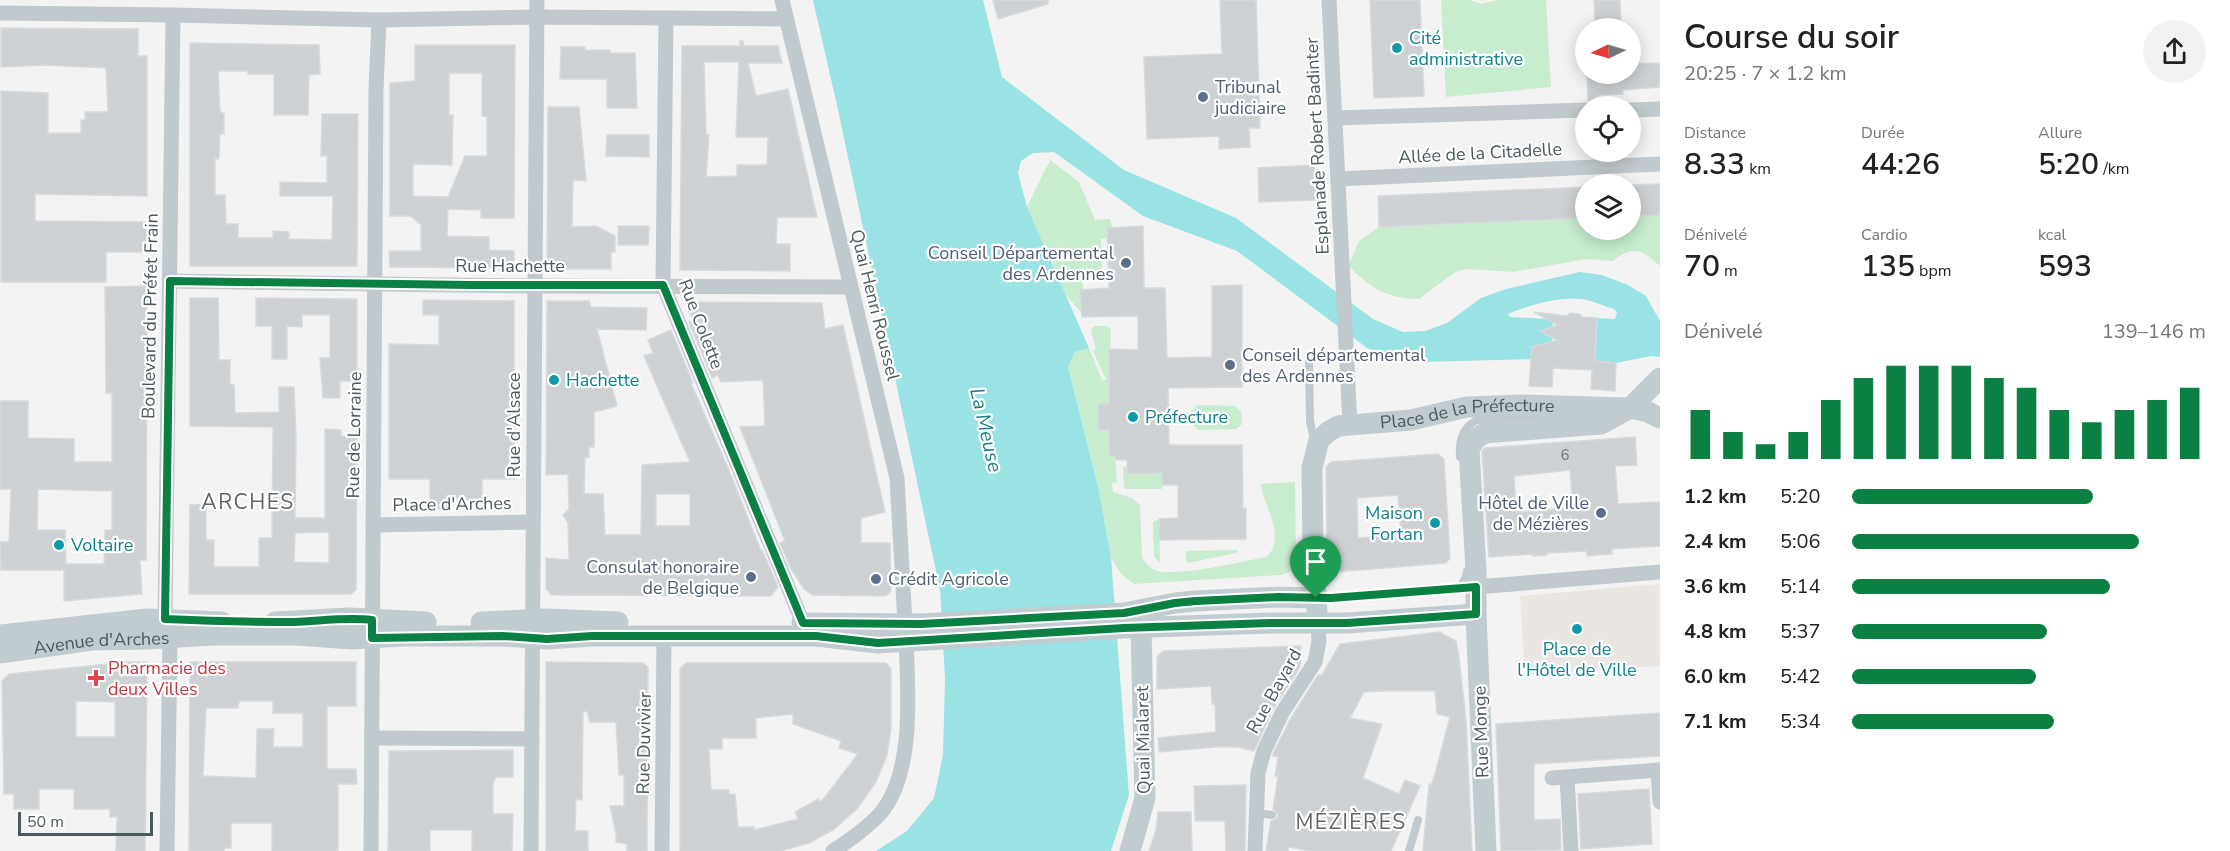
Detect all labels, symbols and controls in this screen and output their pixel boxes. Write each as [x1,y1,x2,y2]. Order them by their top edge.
text: Course du soir [1684,15,1899,60]
north arrow [1575,18,1641,84]
map controls [1575,18,1641,240]
button: share [2143,20,2206,83]
place label: Cité administrative [1409,26,1523,71]
street label: Esplanade Robert Badinter [1299,36,1335,255]
marker: Cité administrative [1390,41,1404,55]
text: 20:25 · 7 × 1.2 km [1684,60,1847,87]
place label: Tribunal judiciaire [1213,75,1286,120]
marker: Tribunal judiciaire [1196,90,1210,104]
button: locate [1575,96,1641,162]
text: Distance [1684,122,1746,144]
text: Durée [1861,122,1905,144]
text: Allure [2038,122,2082,144]
street label: Allée de la Citadelle [1397,137,1563,169]
text: 8.33 [1684,144,1745,185]
text: 44:26 [1861,144,1940,185]
text: 5:20 [2038,144,2099,185]
text: km [1745,158,1771,180]
text: /km [2099,158,2129,180]
button: layers [1575,174,1641,240]
street label: Boulevard du Préfet Frain [136,213,164,419]
text: Dénivelé [1684,224,1747,246]
text: Cardio [1861,224,1908,246]
text: kcal [2038,224,2066,246]
street label: Quai Henri Roussel [845,227,906,384]
place label: Conseil Départemental des Ardennes [928,241,1115,286]
text: 70 [1684,246,1720,287]
text: 135 [1861,246,1915,287]
text: 593 [2038,246,2092,287]
street label: Rue Hachette [455,254,565,278]
marker: Conseil Départemental des Ardennes [1119,256,1133,270]
text: m [1720,260,1738,282]
text: bpm [1915,260,1951,282]
street label: Rue Colette [673,276,729,372]
text: Dénivelé [1684,318,1763,345]
text: 139–146 m [2102,318,2206,345]
place label: Conseil départemental des Ardennes [1242,343,1426,388]
marker: Conseil départemental des Ardennes [1223,358,1237,372]
place label: Hachette [566,368,639,392]
street label: Rue de Lorraine [341,371,367,499]
street label: Rue d'Alsace [502,372,526,478]
marker: Hachette [547,373,561,387]
water label: La Meuse [963,385,1009,475]
street label: Place de la Préfecture [1379,393,1555,434]
place label: Préfecture [1145,405,1228,429]
marker: Préfecture [1126,410,1140,424]
house number: 6 [1560,445,1570,465]
text: 1.2 km [1684,483,1747,510]
text: 5:20 [1780,483,1821,510]
district label: ARCHES [201,488,295,516]
street label: Place d'Arches [392,491,512,517]
place label: Hôtel de Ville de Mézières [1478,491,1589,536]
place label: Maison Fortan [1365,501,1423,546]
marker: Hôtel de Ville de Mézières [1594,506,1608,520]
marker: Maison Fortan [1428,516,1442,530]
text: 2.4 km [1684,528,1747,555]
text: 5:06 [1780,528,1821,555]
place label: Voltaire [70,533,133,557]
pin [1290,536,1341,598]
marker: Voltaire [52,538,66,552]
icon: arrive [1299,545,1332,578]
place label: Consulat honoraire de Belgique [586,555,739,600]
place label: Crédit Agricole [888,567,1009,591]
marker: Consulat honoraire de Belgique [744,570,758,584]
marker: Crédit Agricole [869,572,883,586]
text: 3.6 km [1684,573,1747,600]
text: 5:14 [1780,573,1821,600]
text: 4.8 km [1684,618,1747,645]
text: 5:37 [1780,618,1821,645]
marker: Place de l'Hôtel de Ville [1570,622,1584,636]
street label: Avenue d'Arches [32,626,170,660]
place label: Place de l'Hôtel de Ville [1517,637,1637,682]
street label: Rue Bayard [1241,644,1307,738]
place label: Pharmacie des deux Villes [108,656,226,701]
text: 6.0 km [1684,663,1747,690]
text: 5:42 [1780,663,1821,690]
marker: Pharmacie des deux Villes [89,671,103,685]
street label: Quai Mialaret [1130,685,1156,794]
street label: Rue Monge [1467,686,1495,778]
street label: Rue Duvivier [631,691,657,795]
text: 7.1 km [1684,708,1747,735]
text: 5:34 [1780,708,1821,735]
district label: MÉZIÈRES [1295,808,1407,836]
scale bar [18,809,153,836]
text: 50 m [27,811,64,833]

